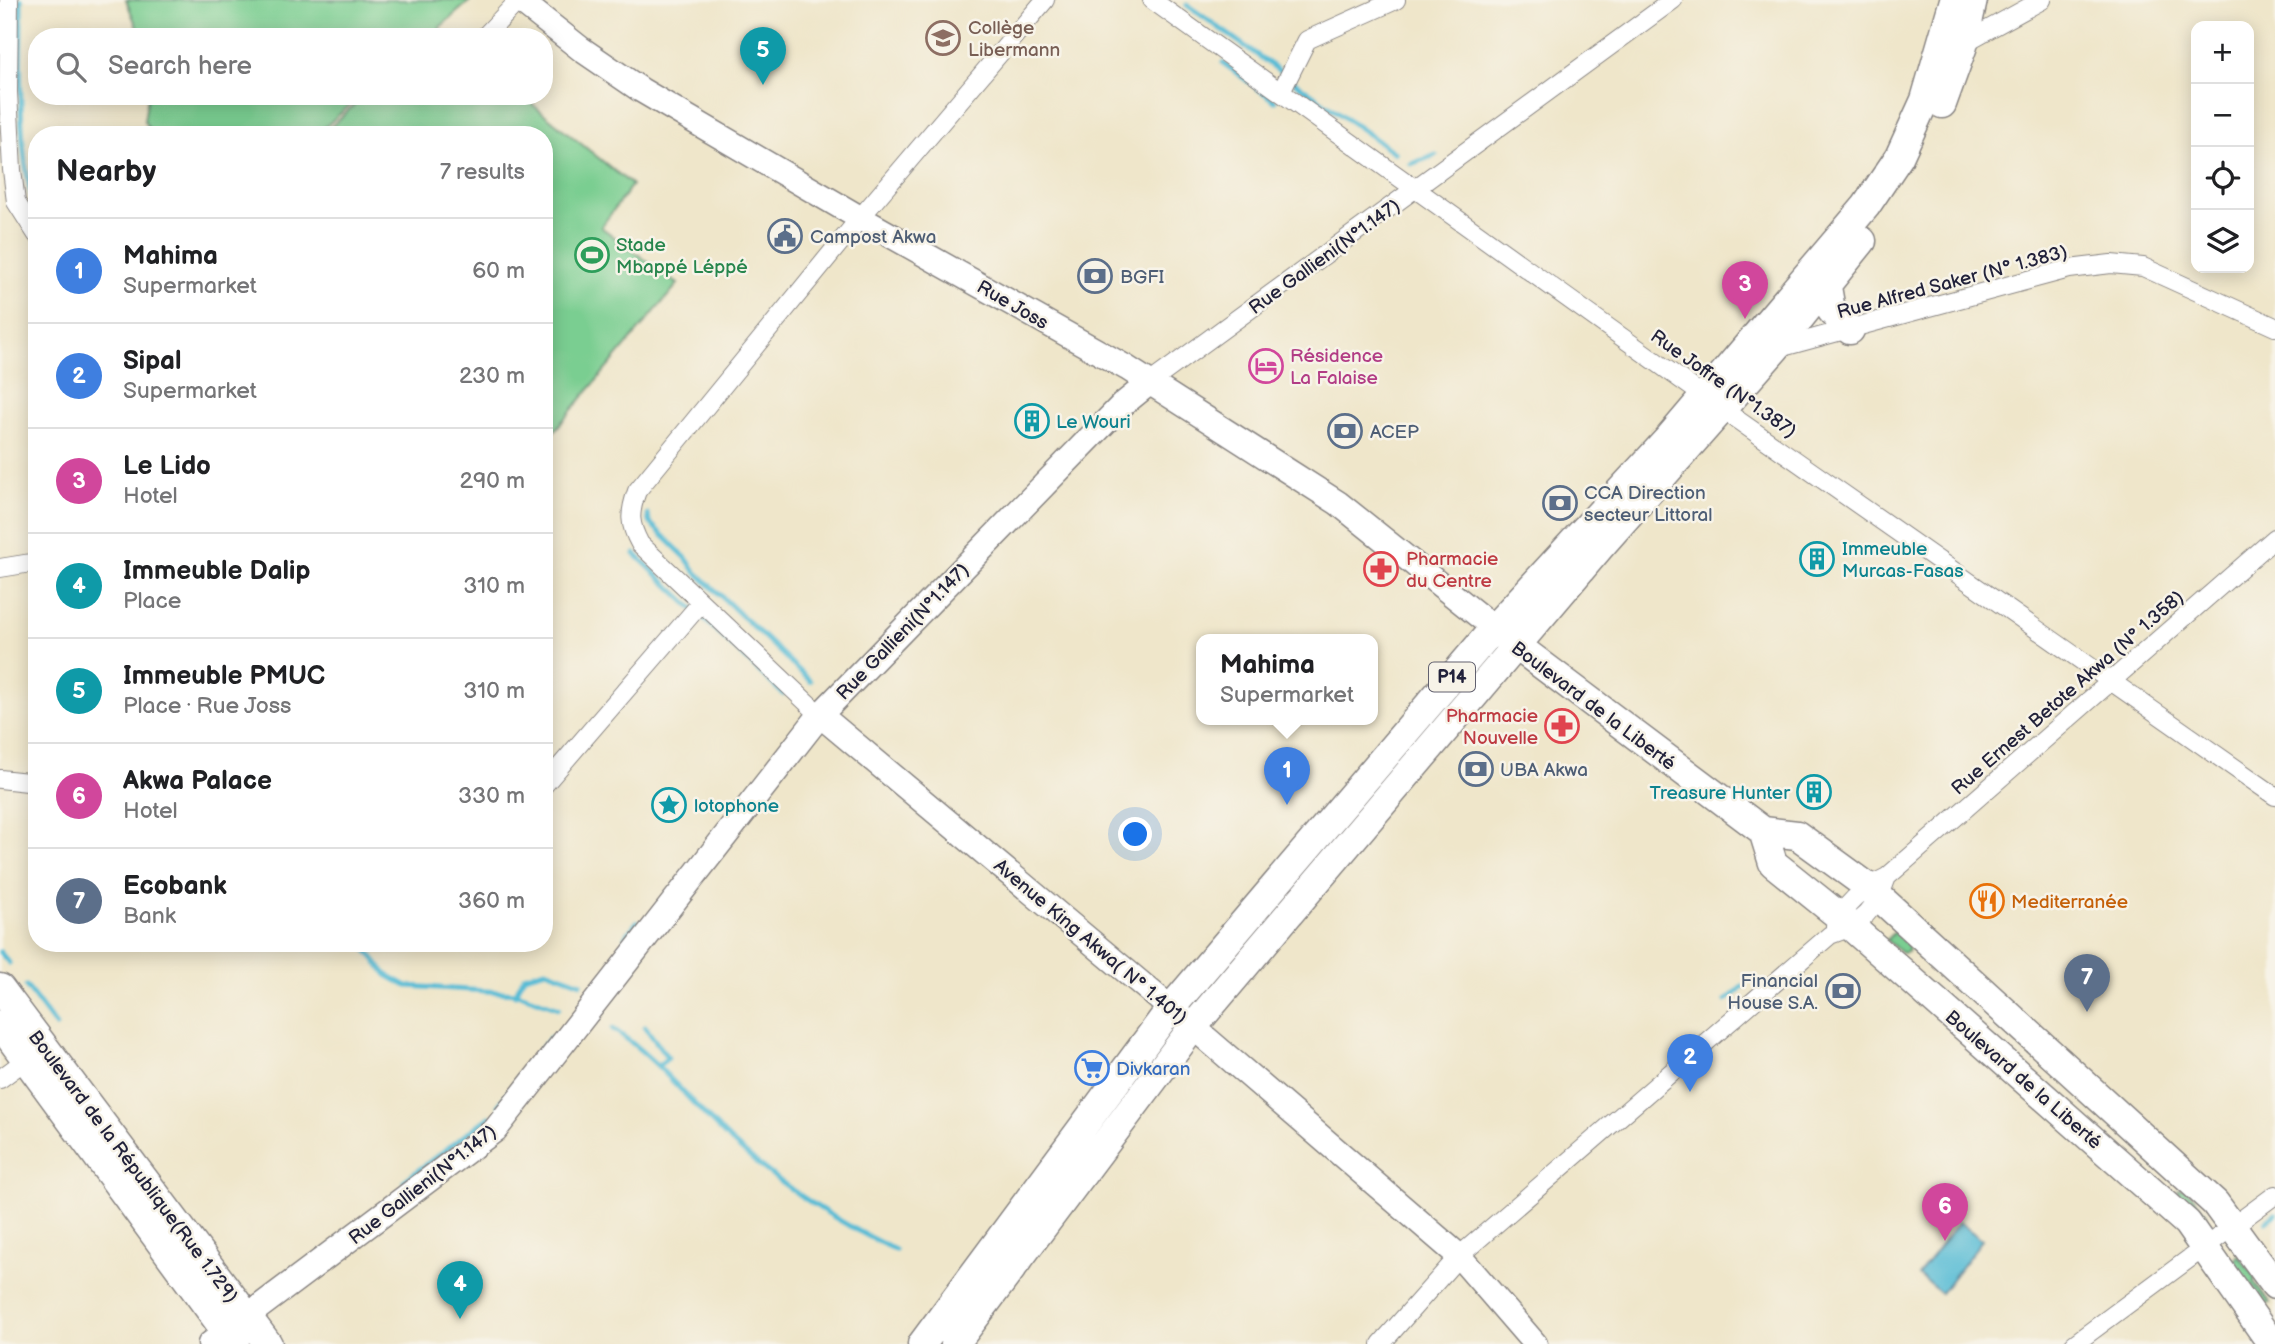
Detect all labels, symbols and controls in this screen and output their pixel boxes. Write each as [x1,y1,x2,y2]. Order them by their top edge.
place label: Collège Libermann [968,17,1060,62]
school or university icon: Collège Libermann [924,19,962,57]
map controls [2191,21,2254,273]
button: + [2191,21,2254,84]
pin: 5 [740,27,786,85]
search box [28,28,553,105]
icon: search [52,48,90,86]
text: Search here [108,51,252,82]
button: − [2191,84,2254,147]
button: locate [2191,147,2254,210]
text: Nearby [56,154,156,190]
text: 7 results [440,158,525,186]
street label: Rue Gallieni(N°1.147) [1245,195,1405,320]
button: layers [2191,210,2254,273]
public building icon: Campost Akwa [766,217,804,255]
place label: Campost Akwa [810,226,936,249]
place label: Stade Mbappé Léppé [616,234,748,279]
sports icon: Stade Mbappé Léppé [573,236,611,274]
text: Mahima [123,241,218,272]
street label: Rue Alfred Saker (N° 1.383) [1835,241,2070,324]
text: 1 [74,257,84,285]
text: 60 m [472,257,525,285]
bank icon: BGFI [1076,257,1114,295]
pin: 3 [1722,261,1768,319]
place label: BGFI [1120,266,1165,289]
text: Supermarket [123,272,257,300]
street label: Rue Joss [972,276,1052,335]
street label: Rue Joffre (N°1.387) [1646,325,1801,443]
place label: Résidence La Falaise [1290,345,1383,390]
text: Sipal [123,346,182,377]
hotel icon: Résidence La Falaise [1247,347,1285,385]
text: 2 [72,362,86,390]
text: 230 m [459,362,525,390]
text: Supermarket [123,377,257,405]
building icon: Le Wouri [1013,402,1051,440]
place label: Le Wouri [1056,411,1131,434]
bank icon: ACEP [1326,412,1364,450]
place label: ACEP [1370,421,1419,444]
text: Le Lido [123,451,211,482]
text: 3 [72,467,86,495]
text: 290 m [459,467,525,495]
text: Hotel [123,482,178,510]
place label: CCA Direction secteur Littoral [1584,482,1713,527]
bank icon: CCA Direction secteur Littoral [1541,484,1579,522]
place label: Immeuble Murcas-Fasas [1842,538,1964,583]
building icon: Immeuble Murcas-Fasas [1798,540,1836,578]
place label: Pharmacie du Centre [1406,548,1498,593]
pharmacy icon: Pharmacie du Centre [1362,550,1400,588]
text: Immeuble Dalip [123,556,310,587]
street label: Rue Gallieni(N°1.147) [832,559,974,705]
text: 4 [72,572,86,600]
text: 310 m [463,572,525,600]
street label: Rue Ernest Betote Akwa (N° 1.358) [1947,586,2189,800]
text: Place [123,587,181,615]
popup [1196,634,1378,725]
street label: Boulevard de la Liberté [1506,637,1680,776]
text: Mahima [1220,650,1315,681]
text: Immeuble PMUC [123,661,325,692]
road number: P14 [1429,662,1475,692]
text: 5 [72,677,86,705]
text: 310 m [463,677,525,705]
text: Supermarket [1220,681,1354,709]
text: Place · Rue Joss [123,692,292,720]
place label: Pharmacie Nouvelle [1446,705,1538,750]
pharmacy icon: Pharmacie Nouvelle [1543,707,1581,745]
pin: 1 [1264,747,1310,805]
bank icon: UBA Akwa [1457,750,1495,788]
place label: UBA Akwa [1500,759,1588,782]
text: Akwa Palace [123,766,272,797]
building icon: Treasure Hunter [1795,773,1833,811]
text: 6 [72,782,86,810]
text: 330 m [458,782,525,810]
place label: Treasure Hunter [1650,782,1791,805]
place icon: lotophone [650,786,688,824]
place label: lotophone [694,795,779,818]
text: Hotel [123,797,178,825]
your location [1118,817,1152,851]
street label: Avenue King Akwa( N° 1.401) [989,855,1191,1030]
text: Ecobank [123,871,227,902]
restaurant icon: Mediterranée [1968,882,2006,920]
text: 7 [73,887,85,915]
text: 360 m [458,887,525,915]
place label: Mediterranée [2011,891,2128,914]
text: Bank [123,902,176,930]
pin: 7 [2064,954,2110,1012]
place label: Financial House S.A. [1727,970,1818,1015]
bank icon: Financial House S.A. [1824,972,1862,1010]
street label: Boulevard de la Liberté [1940,1006,2106,1154]
street label: Boulevard de la République(Rue 1.729) [23,1026,243,1307]
pin: 2 [1667,1034,1713,1092]
supermarket icon: Divkaran [1073,1049,1111,1087]
place label: Divkaran [1116,1058,1190,1081]
street label: Rue Gallieni(N°1.147) [344,1120,501,1250]
pin: 6 [1922,1183,1968,1241]
pin: 4 [437,1261,483,1319]

